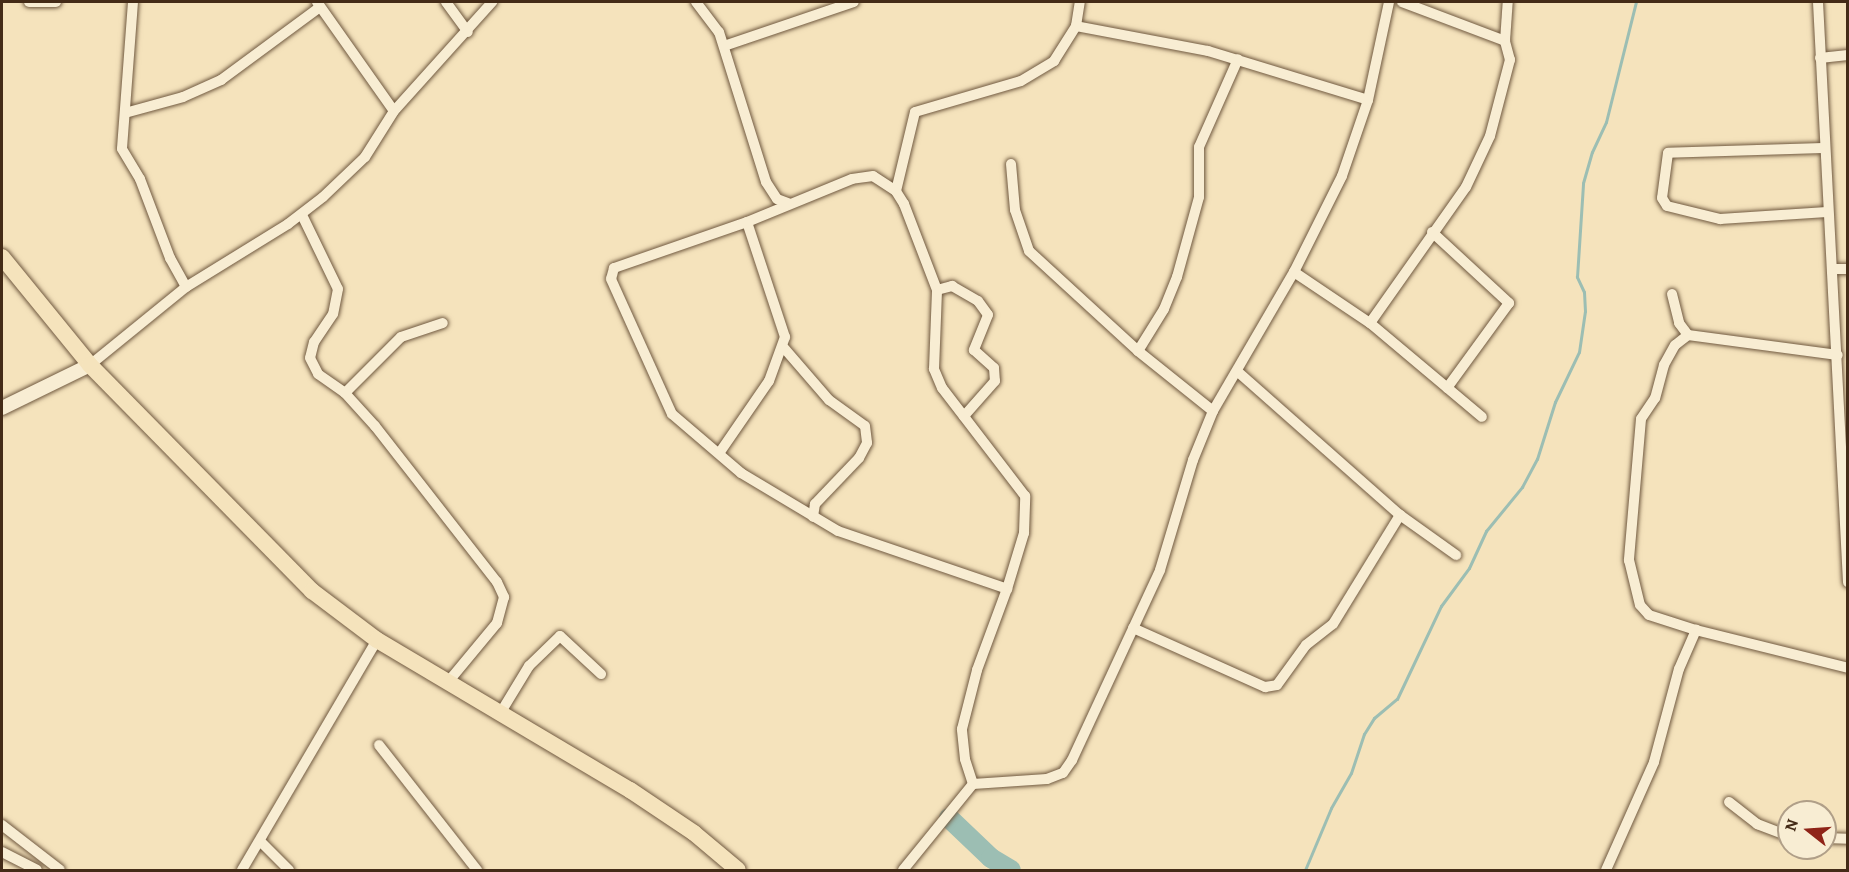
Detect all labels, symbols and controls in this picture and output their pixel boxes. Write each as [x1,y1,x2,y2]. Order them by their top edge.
north arrow [1777,800,1837,860]
text: N [1779,817,1804,834]

